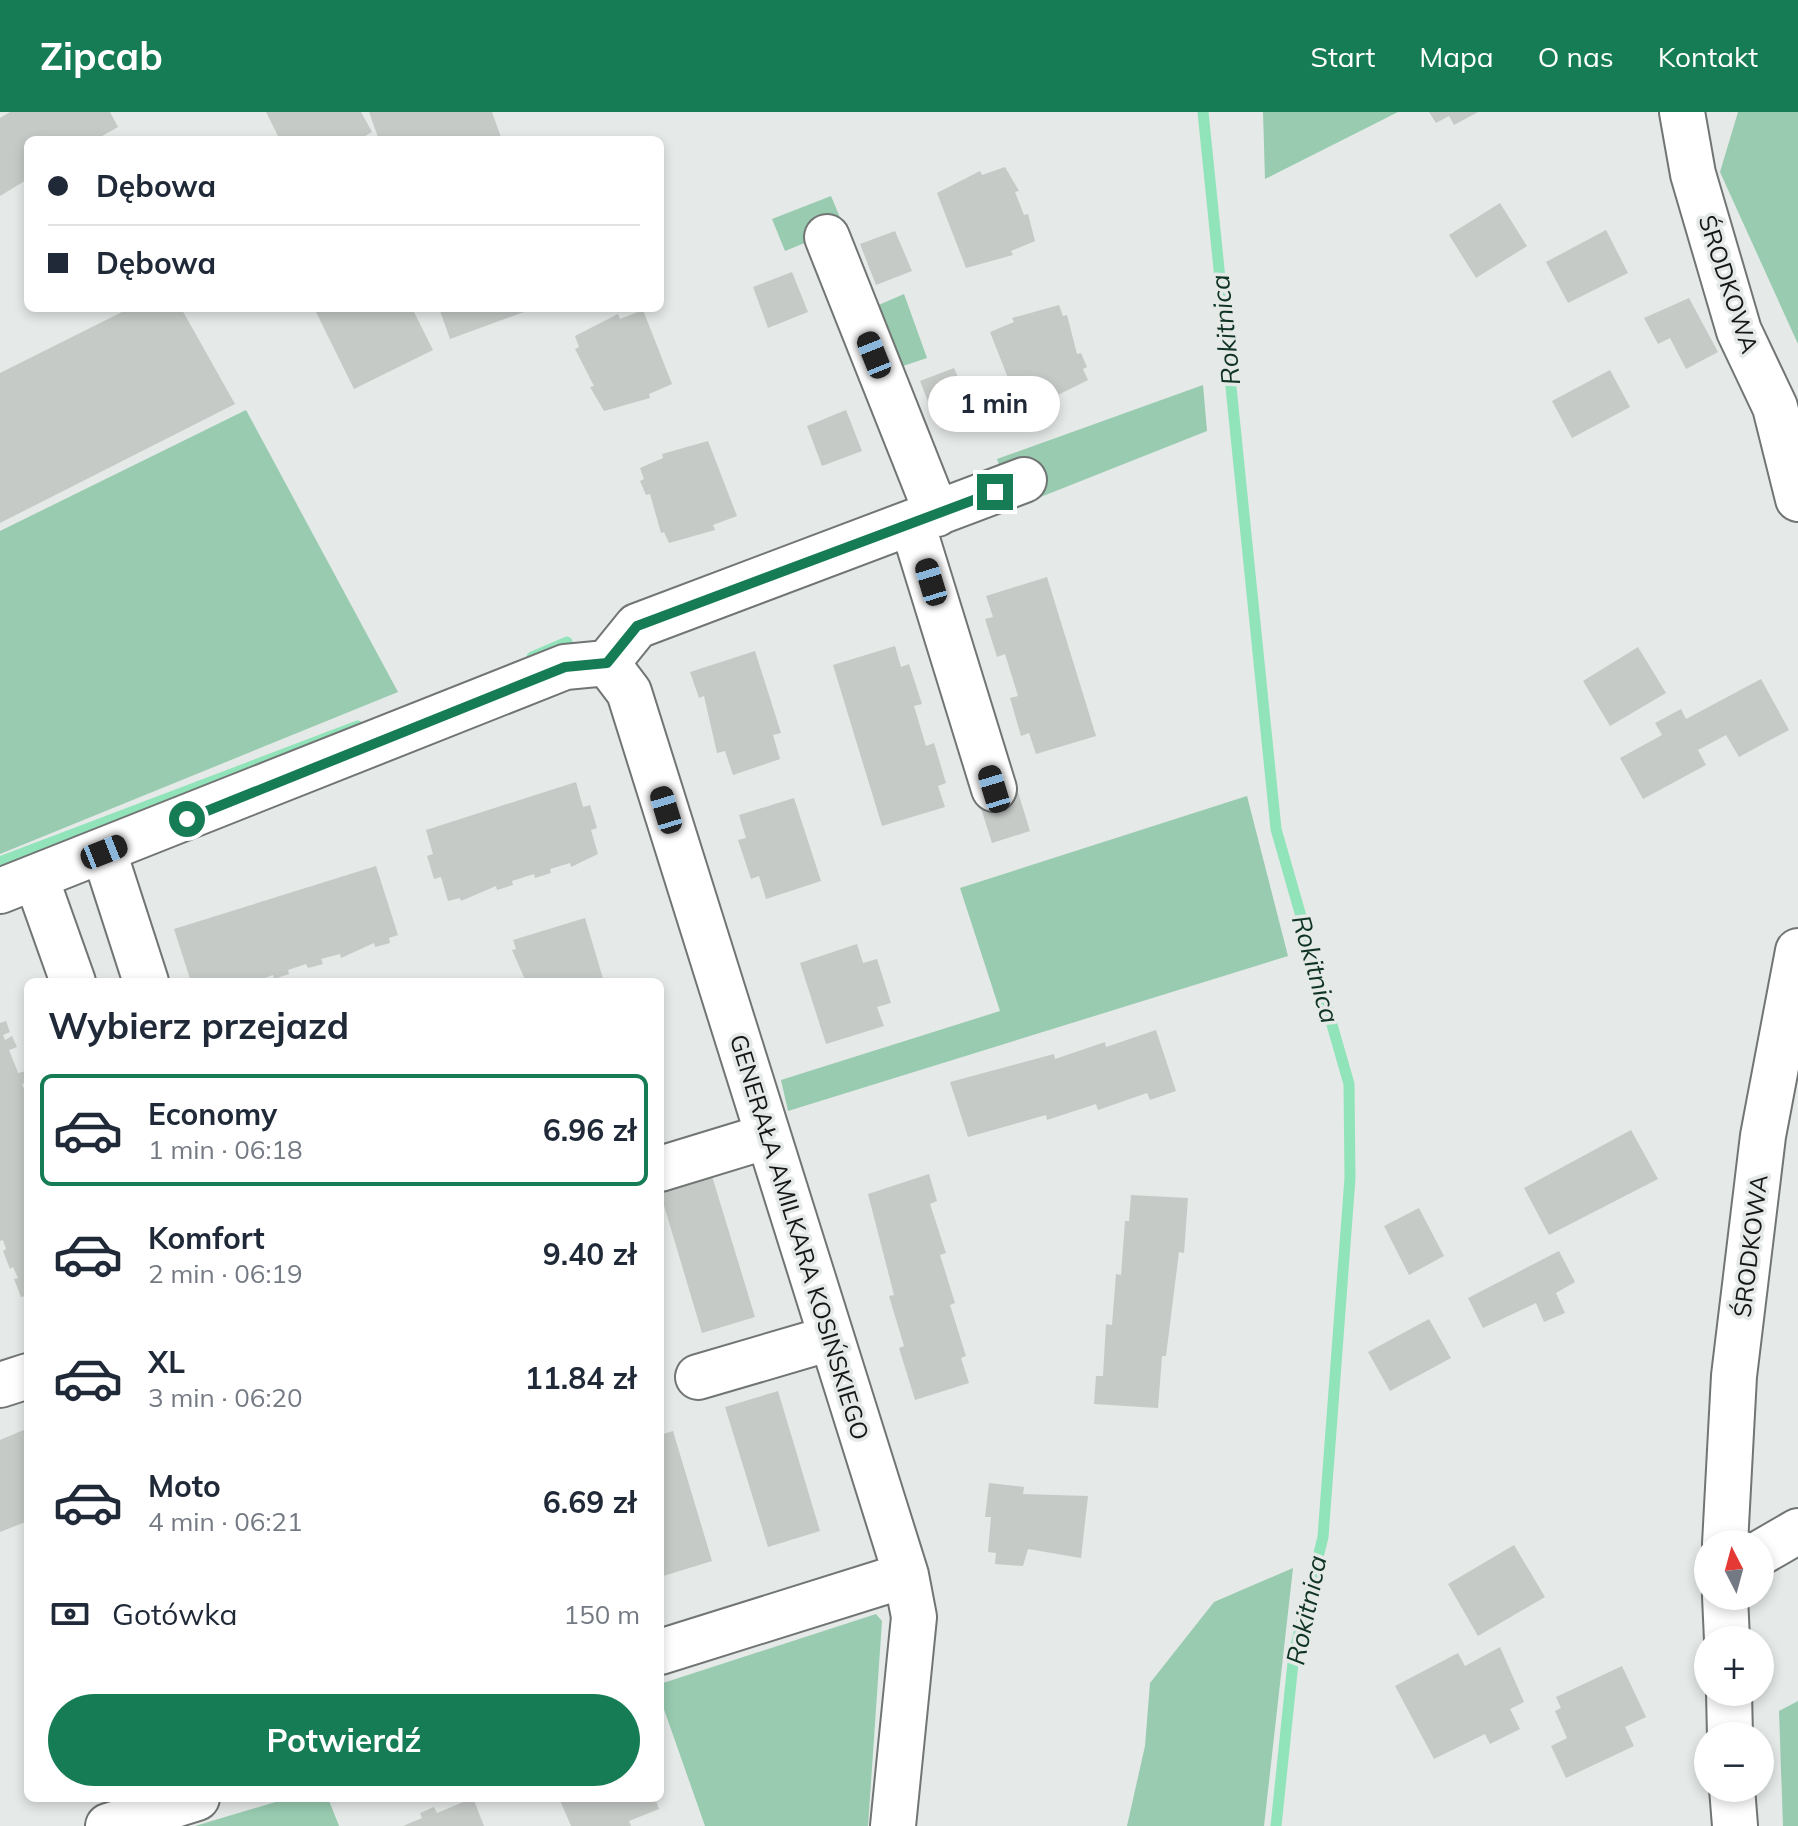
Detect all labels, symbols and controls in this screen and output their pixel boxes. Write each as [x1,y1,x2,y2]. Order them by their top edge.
text: Zipcab [40,32,163,80]
text: Start [1311,39,1375,74]
text: Mapa [1419,39,1494,74]
text: O nas [1538,39,1614,74]
text: Kontakt [1658,39,1758,74]
text: Dębowa [96,167,216,205]
street label: ŚRODKOWA [1693,211,1766,357]
text: Dębowa [96,244,216,282]
water label: Rokitnica [1203,273,1247,387]
car [854,328,894,382]
callout: 1 min [929,376,1061,432]
text: 1 min [960,387,1028,420]
route end [977,474,1013,510]
car [913,556,949,608]
car [976,763,1012,815]
car [648,784,684,836]
route start [169,801,205,837]
car [77,832,131,872]
water label: Rokitnica [1285,911,1347,1027]
text: Wybierz przejazd [48,1003,349,1048]
street label: GENERAŁA AMILKARA KOSIŃSKIEGO [724,1030,876,1444]
icon: car [52,1094,124,1166]
text: Economy [148,1095,277,1133]
text: 6.96 zł [543,1111,636,1149]
text: 1 min · 06:18 [148,1133,303,1166]
street label: ŚRODKOWA [1726,1173,1774,1319]
icon: car [52,1218,124,1290]
text: Komfort [148,1219,265,1257]
text: 9.40 zł [543,1235,636,1273]
text: 2 min · 06:19 [148,1257,303,1290]
icon: car [52,1342,124,1414]
text: XL [148,1343,185,1381]
text: 11.84 zł [525,1359,636,1397]
text: 3 min · 06:20 [148,1381,303,1414]
icon: car [52,1466,124,1538]
text: Moto [148,1467,221,1505]
text: 6.69 zł [543,1483,636,1521]
text: 4 min · 06:21 [148,1505,303,1538]
north arrow [1694,1530,1774,1610]
map controls [1694,1530,1774,1802]
water label: Rokitnica [1278,1552,1334,1668]
icon: cash [48,1592,92,1636]
text: Gotówka [112,1595,238,1633]
text: 150 m [564,1598,640,1631]
button: + [1694,1626,1774,1706]
button: Potwierdź [48,1694,640,1786]
button: − [1694,1722,1774,1802]

